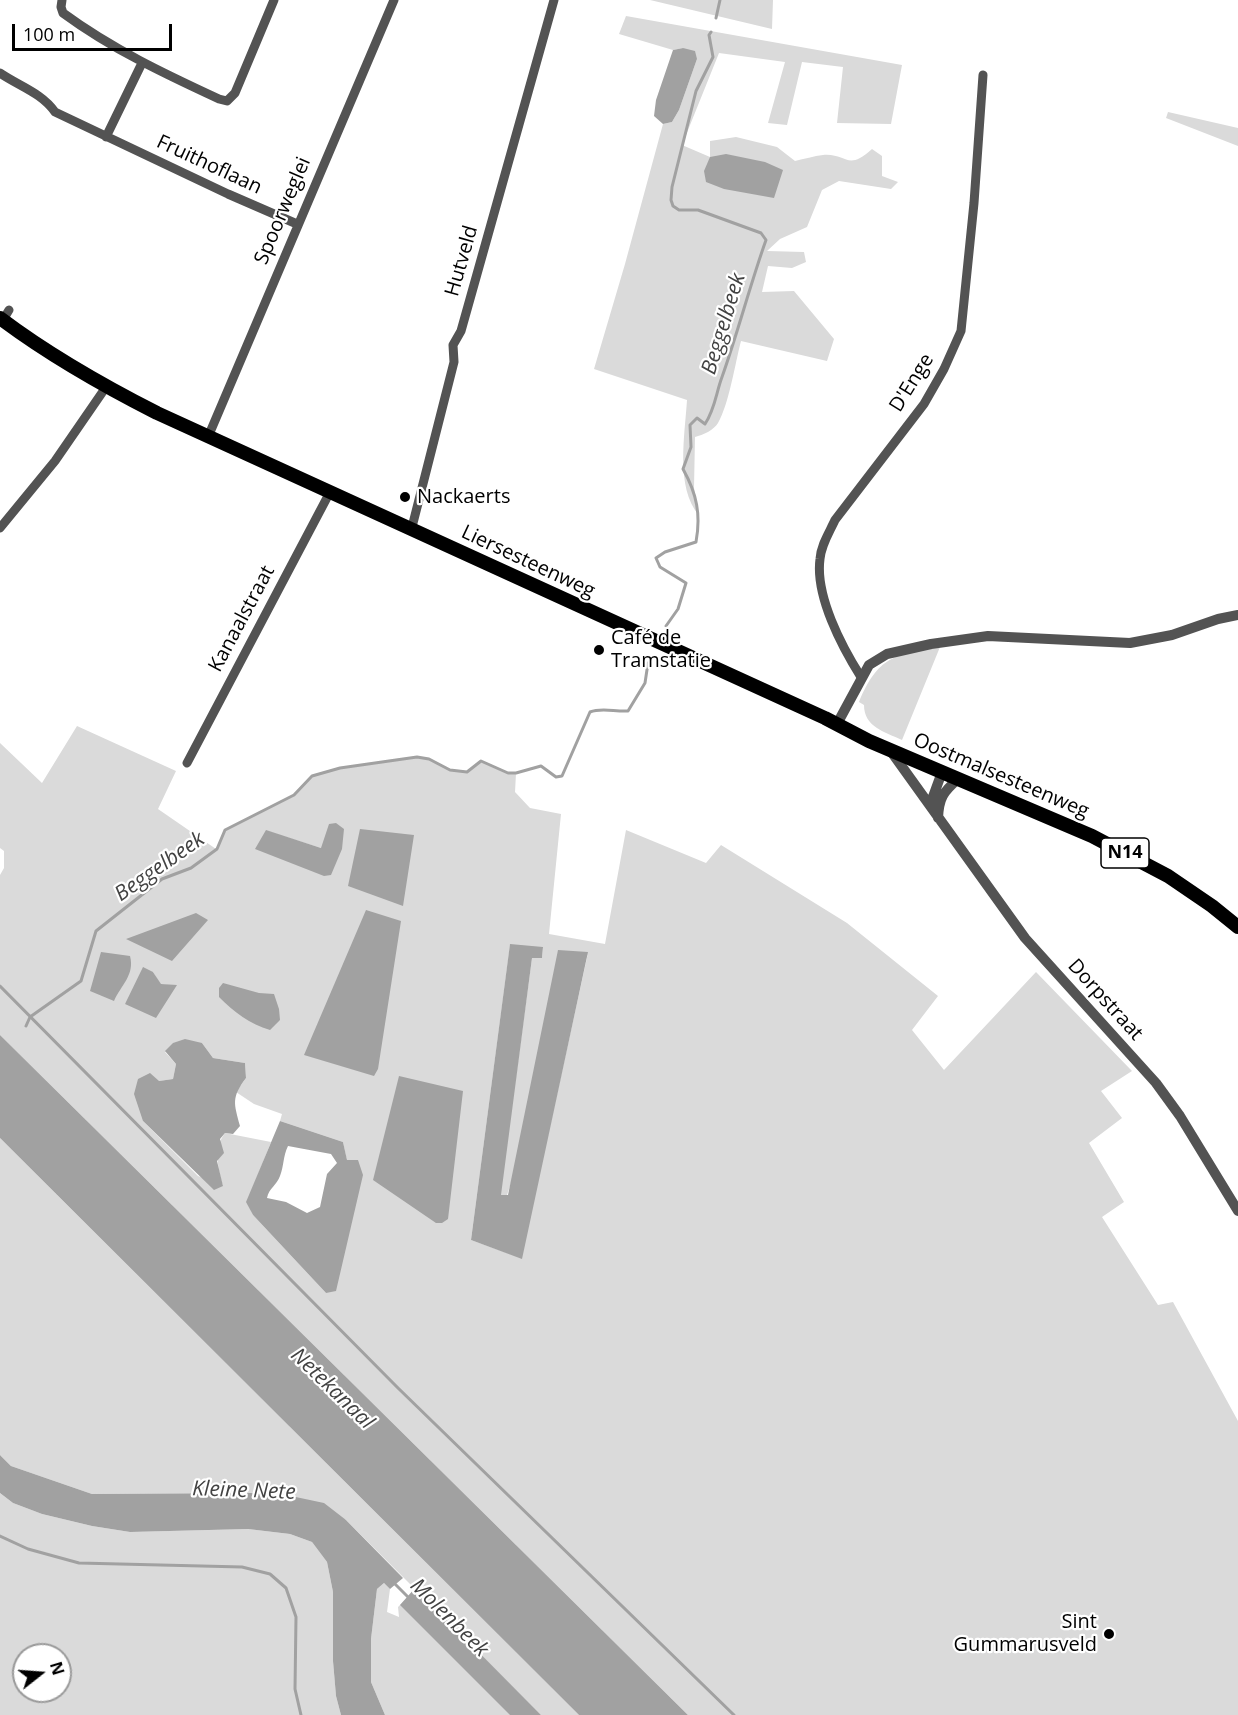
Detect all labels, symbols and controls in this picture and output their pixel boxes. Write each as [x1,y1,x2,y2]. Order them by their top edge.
scale bar [15,12,176,50]
text: 100 m [23,22,75,46]
street label: Fruithoflaan [152,130,266,200]
street label: Spoorweglei [250,154,316,268]
street label: Hutveld [440,223,484,299]
water label: Beggelbeek [697,271,751,377]
street label: D'Enge [885,349,939,417]
place label: Nackaerts [417,485,510,509]
marker: Nackaerts [398,490,412,504]
street label: Liersesteenweg [457,521,599,603]
street label: Kanaalstraat [204,562,280,676]
place label: Café de Tramstatie [611,626,711,673]
marker: Café de Tramstatie [592,643,606,657]
street label: Oostmalsesteenweg [909,728,1093,824]
water label: Beggelbeek [110,827,210,907]
road number: N14 [1101,838,1149,868]
street label: Dorpstraat [1062,954,1148,1046]
water label: Netekanaal [285,1343,379,1435]
water label: Kleine Nete [192,1477,296,1505]
water label: Molenbeek [405,1574,493,1662]
place label: Sint Gummarusveld [954,1610,1097,1657]
marker: Sint Gummarusveld [1102,1627,1116,1641]
north arrow [12,1643,72,1703]
text: N [45,1659,70,1678]

